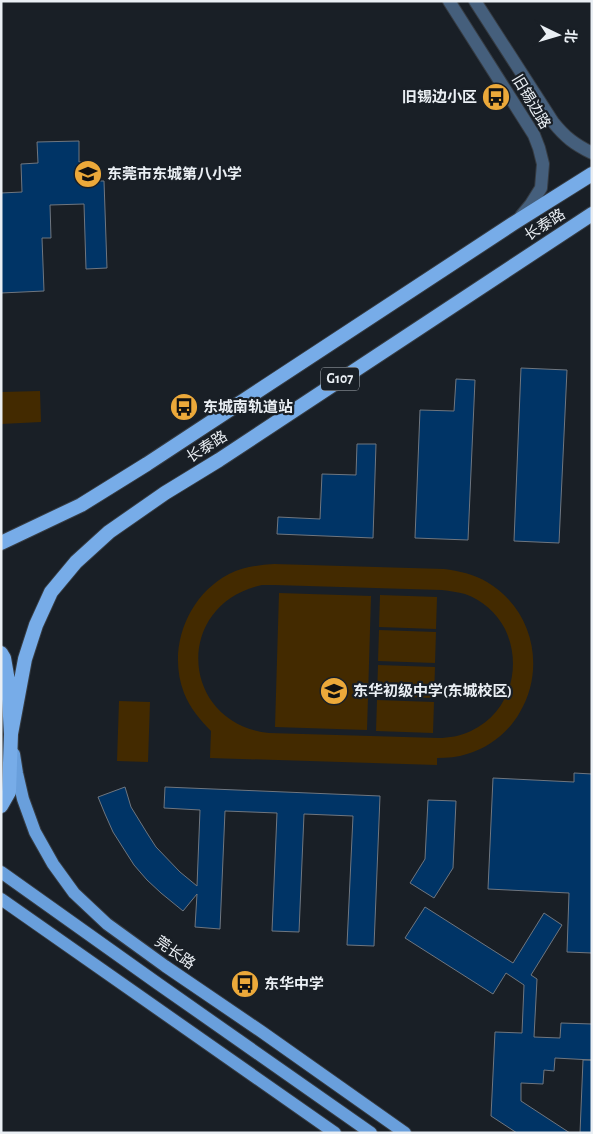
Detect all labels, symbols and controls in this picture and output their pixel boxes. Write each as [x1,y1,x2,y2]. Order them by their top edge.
north arrow [533,10,583,60]
text: 北 [562,28,579,44]
street label: 旧锡边路 [509,72,554,132]
bus stop icon: 旧锡边小区 [481,82,511,112]
place label: 旧锡边小区 [402,88,477,105]
school or university icon: 东莞市东城第八小学 [73,159,103,189]
place label: 东莞市东城第八小学 [107,165,242,182]
street label: 长泰路 [521,206,568,244]
road number: G107 [321,368,359,390]
bus stop icon: 东城南轨道站 [169,392,199,422]
place label: 东城南轨道站 [203,398,293,415]
street label: 长泰路 [183,428,230,466]
school or university icon: 东华初级中学(东城校区) [319,676,349,706]
place label: 东华初级中学(东城校区) [353,682,512,699]
street label: 莞长路 [152,933,198,972]
bus stop icon: 东华中学 [230,969,260,999]
place label: 东华中学 [264,975,324,992]

